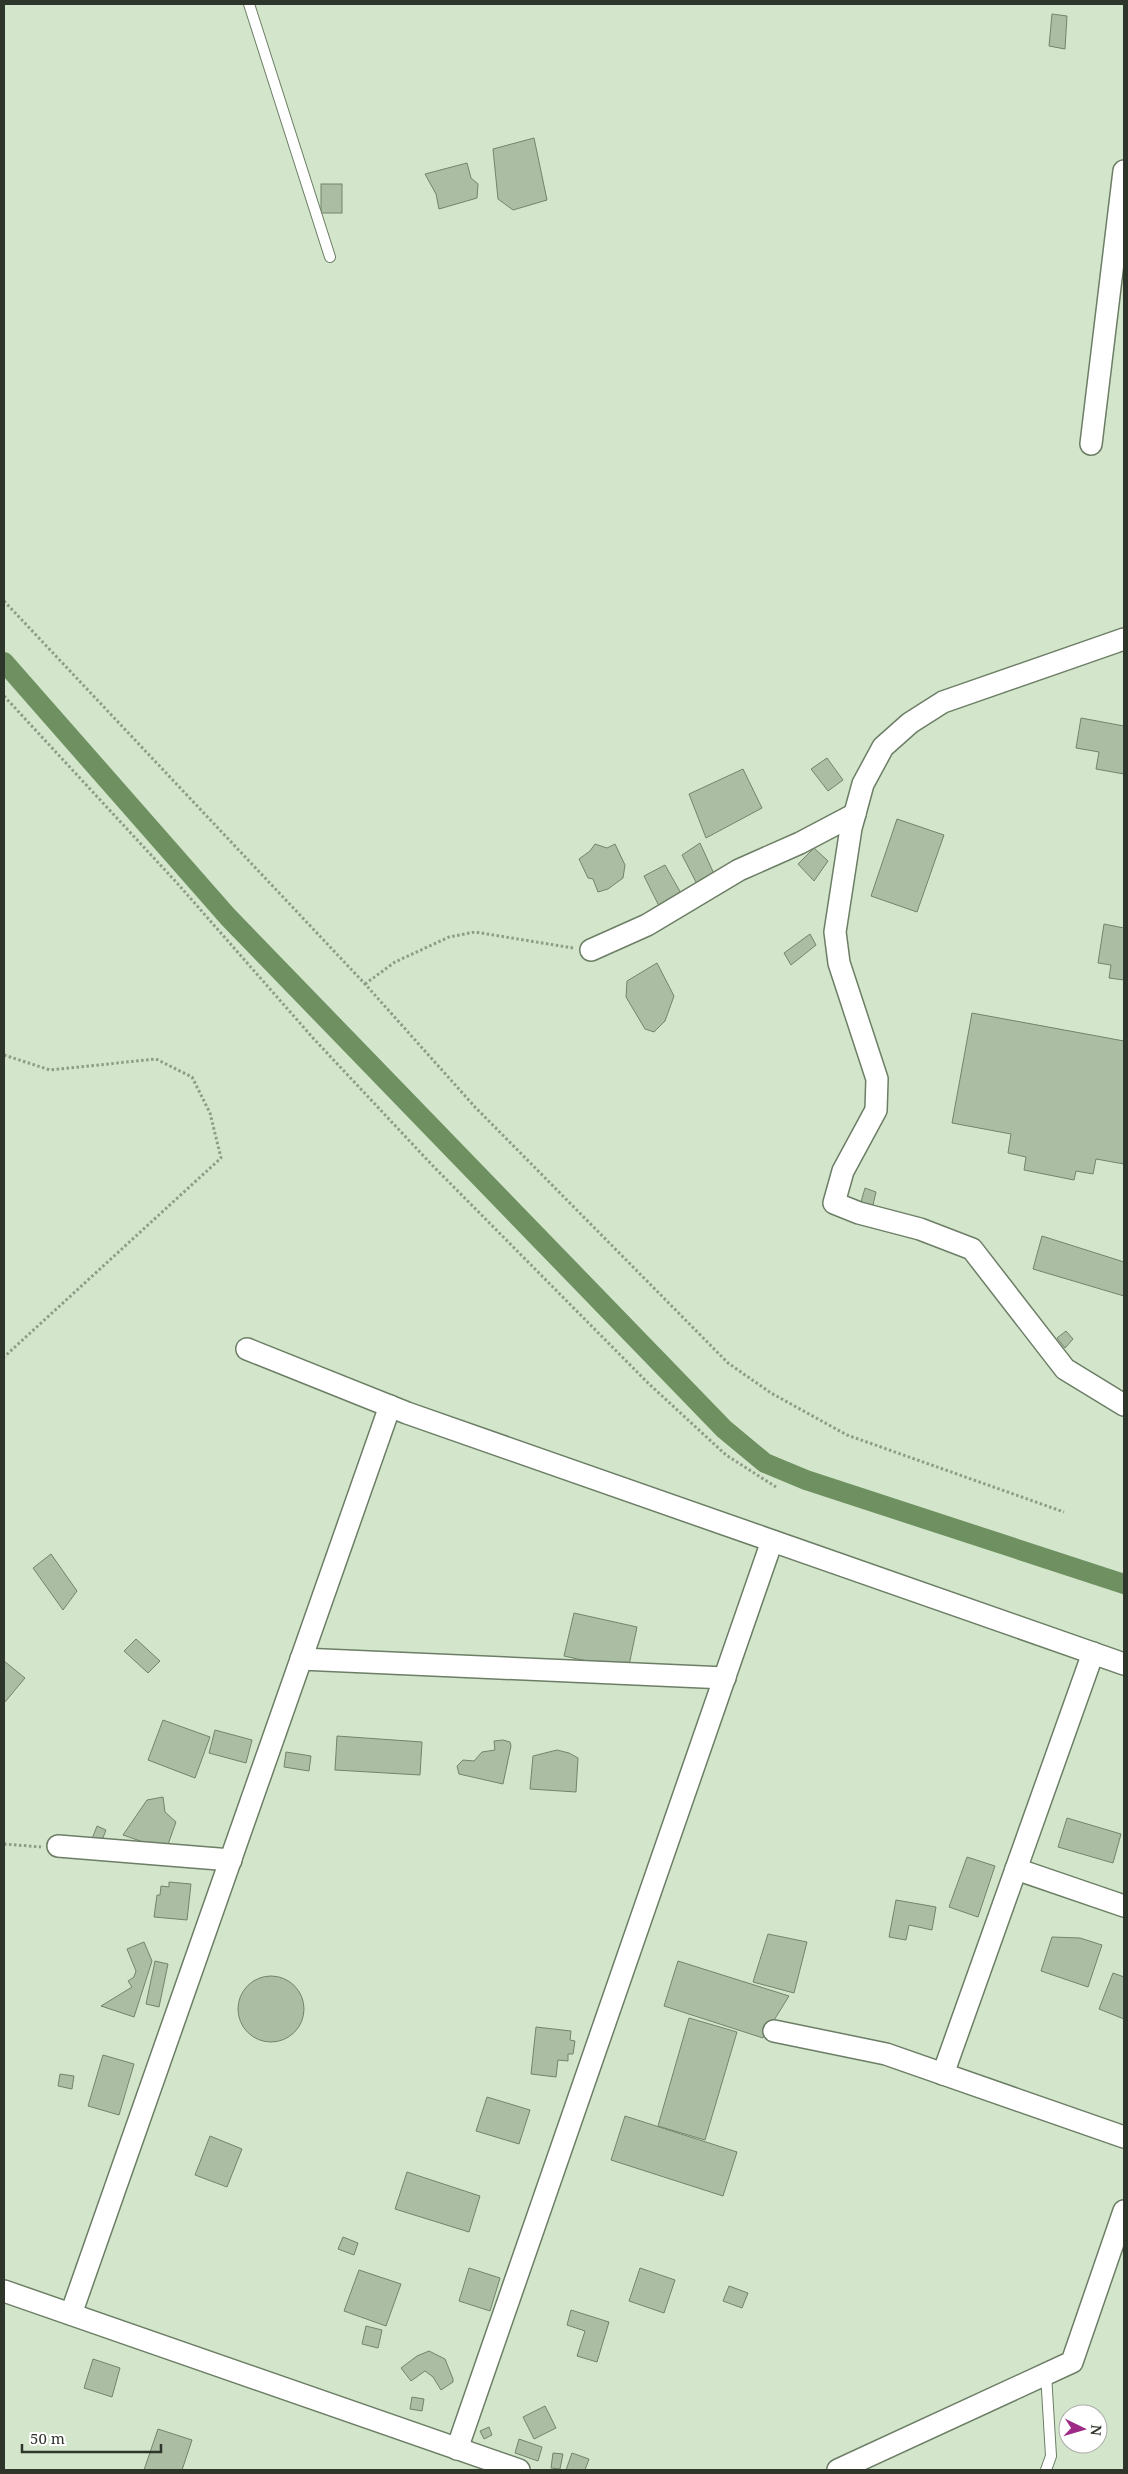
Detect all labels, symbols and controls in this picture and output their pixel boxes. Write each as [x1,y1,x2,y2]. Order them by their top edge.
north arrow [1058,2404,1108,2454]
scale bar [22,2422,161,2454]
text: N [1087,2424,1106,2437]
text: 50 m [30,2428,65,2448]

